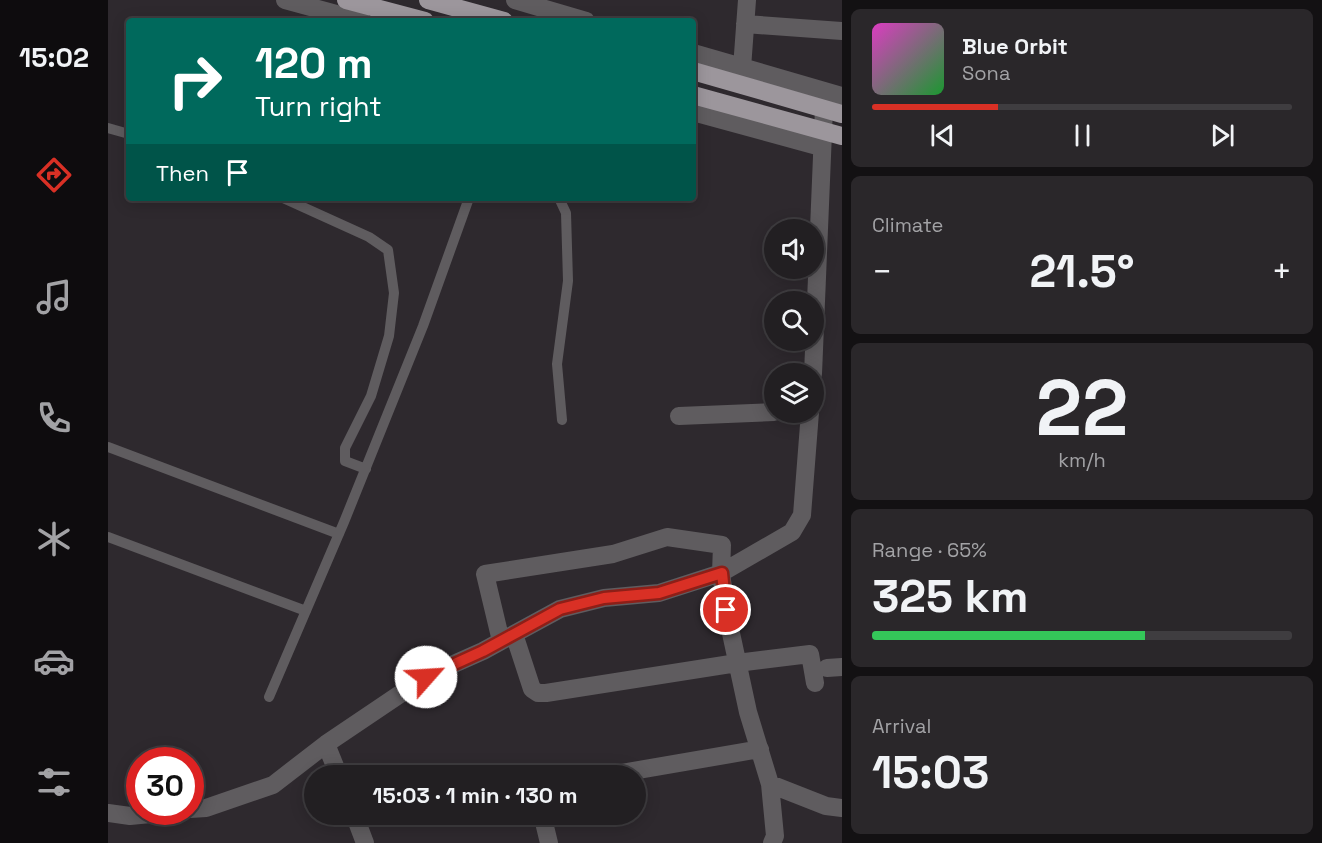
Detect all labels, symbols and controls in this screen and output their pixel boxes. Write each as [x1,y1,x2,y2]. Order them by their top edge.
text: Blue Orbit [962,32,1068,60]
text: 120 m [255,37,373,90]
text: 15:02 [19,40,89,75]
icon: right [156,42,234,120]
text: Sona [962,60,1010,86]
text: Turn right [255,89,382,124]
icon: previous [926,119,959,152]
icon: pause [1066,119,1099,152]
icon: next [1206,119,1239,152]
icon: directions [33,154,75,196]
icon: arrive [221,156,254,189]
text: Then [156,159,209,187]
text: Climate [872,212,943,238]
map controls [764,219,824,423]
button: sound [764,219,824,279]
text: 21.5° [1029,243,1135,300]
text: − [872,251,892,293]
text: + [1272,251,1292,293]
icon: music [33,276,75,318]
button: search [764,291,824,351]
text: 22 [1036,358,1128,458]
button: layers [764,363,824,423]
icon: phone [33,397,75,439]
text: km/h [1058,447,1106,473]
icon: climate [33,518,75,560]
text: Range · 65% [872,537,987,563]
text: 325 km [872,568,1028,625]
pin [700,584,751,635]
icon: arrive [709,593,742,626]
icon: car [33,640,75,682]
position arrow [394,645,458,709]
text: Arrival [872,713,931,739]
text: 15:03 [872,744,989,801]
speed limit sign: 30 [126,747,204,825]
icon: filters [33,761,75,803]
text: 15:03 · 1 min · 130 m [373,781,577,809]

